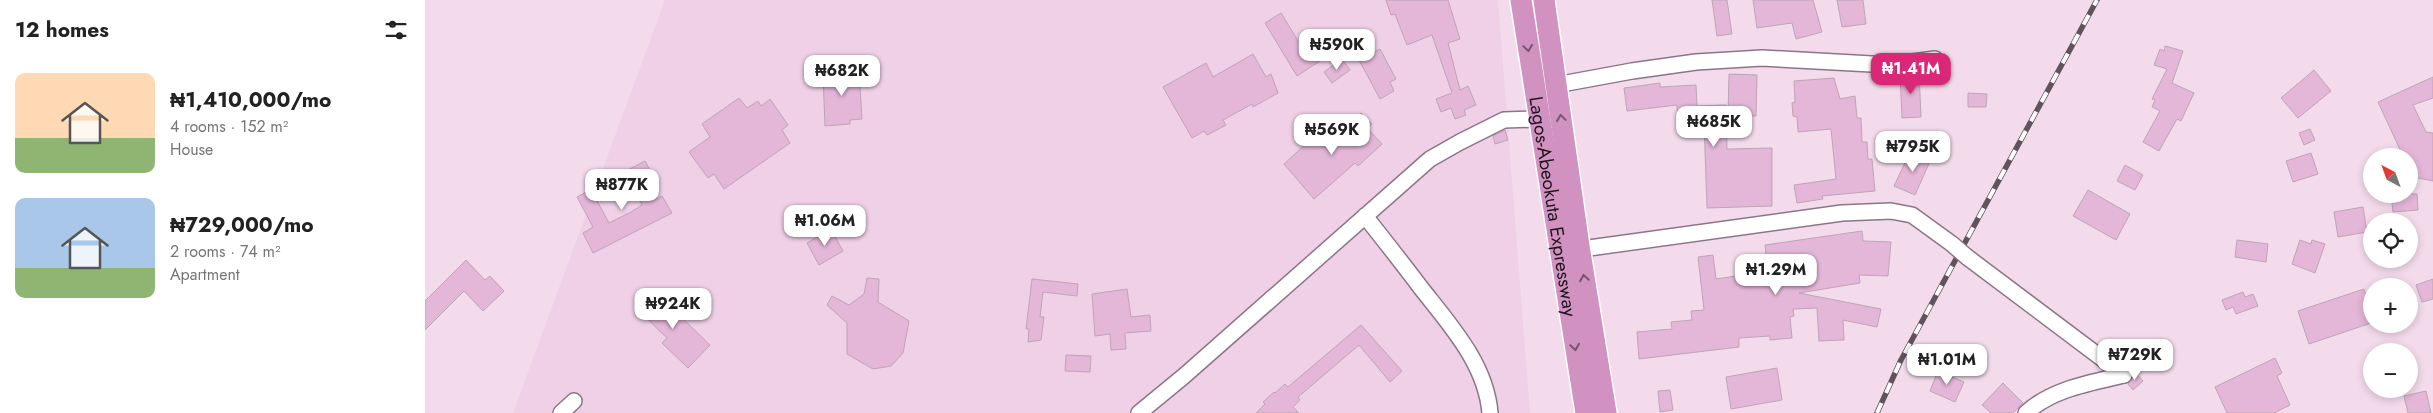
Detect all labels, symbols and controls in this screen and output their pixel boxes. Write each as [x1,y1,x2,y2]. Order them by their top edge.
text: 12 homes [15,15,109,45]
icon: filters [382,16,410,44]
pin: ₦590K [1302,28,1372,71]
text: ₦590K [1310,33,1364,56]
one-way arrow [1522,45,1533,53]
pin: ₦1.41M [1870,52,1952,95]
pin: ₦682K [807,54,877,97]
text: ₦1.41M [1882,57,1940,80]
text: ₦682K [815,59,869,82]
text: ₦1,410,000/mo [170,85,331,115]
icon: home [55,93,115,153]
street label: Lagos-Abeokuta Expressway [1522,94,1584,319]
pin: ₦685K [1679,106,1749,148]
text: ₦685K [1687,110,1741,133]
one-way arrow [1556,113,1566,122]
pin: ₦569K [1297,114,1367,156]
text: 4 rooms · 152 m² [170,115,288,138]
text: ₦569K [1305,118,1359,141]
pin: ₦795K [1878,130,1948,173]
text: ₦795K [1886,135,1940,158]
text: House [170,138,213,161]
north arrow [2363,148,2417,202]
map controls [2363,148,2418,398]
pin: ₦877K [587,168,657,211]
text: ₦877K [596,173,648,196]
pin: ₦1.06M [784,204,866,247]
text: ₦1.06M [795,209,855,232]
text: ₦729,000/mo [170,210,314,240]
button: locate [2363,213,2418,268]
icon: home [55,218,115,278]
text: 2 rooms · 74 m² [170,240,281,263]
pin: ₦1.29M [1735,254,1817,296]
text: ₦1.29M [1746,258,1806,281]
text: Apartment [170,263,240,286]
one-way arrow [1580,274,1590,283]
button: + [2363,278,2418,333]
pin: ₦924K [638,288,708,330]
text: ₦924K [645,292,701,315]
pin: ₦729K [2100,338,2170,381]
one-way arrow [1570,343,1580,351]
text: ₦729K [2108,343,2162,366]
button: − [2363,343,2418,398]
pin: ₦1.01M [1906,344,1988,386]
text: ₦1.01M [1918,348,1976,371]

